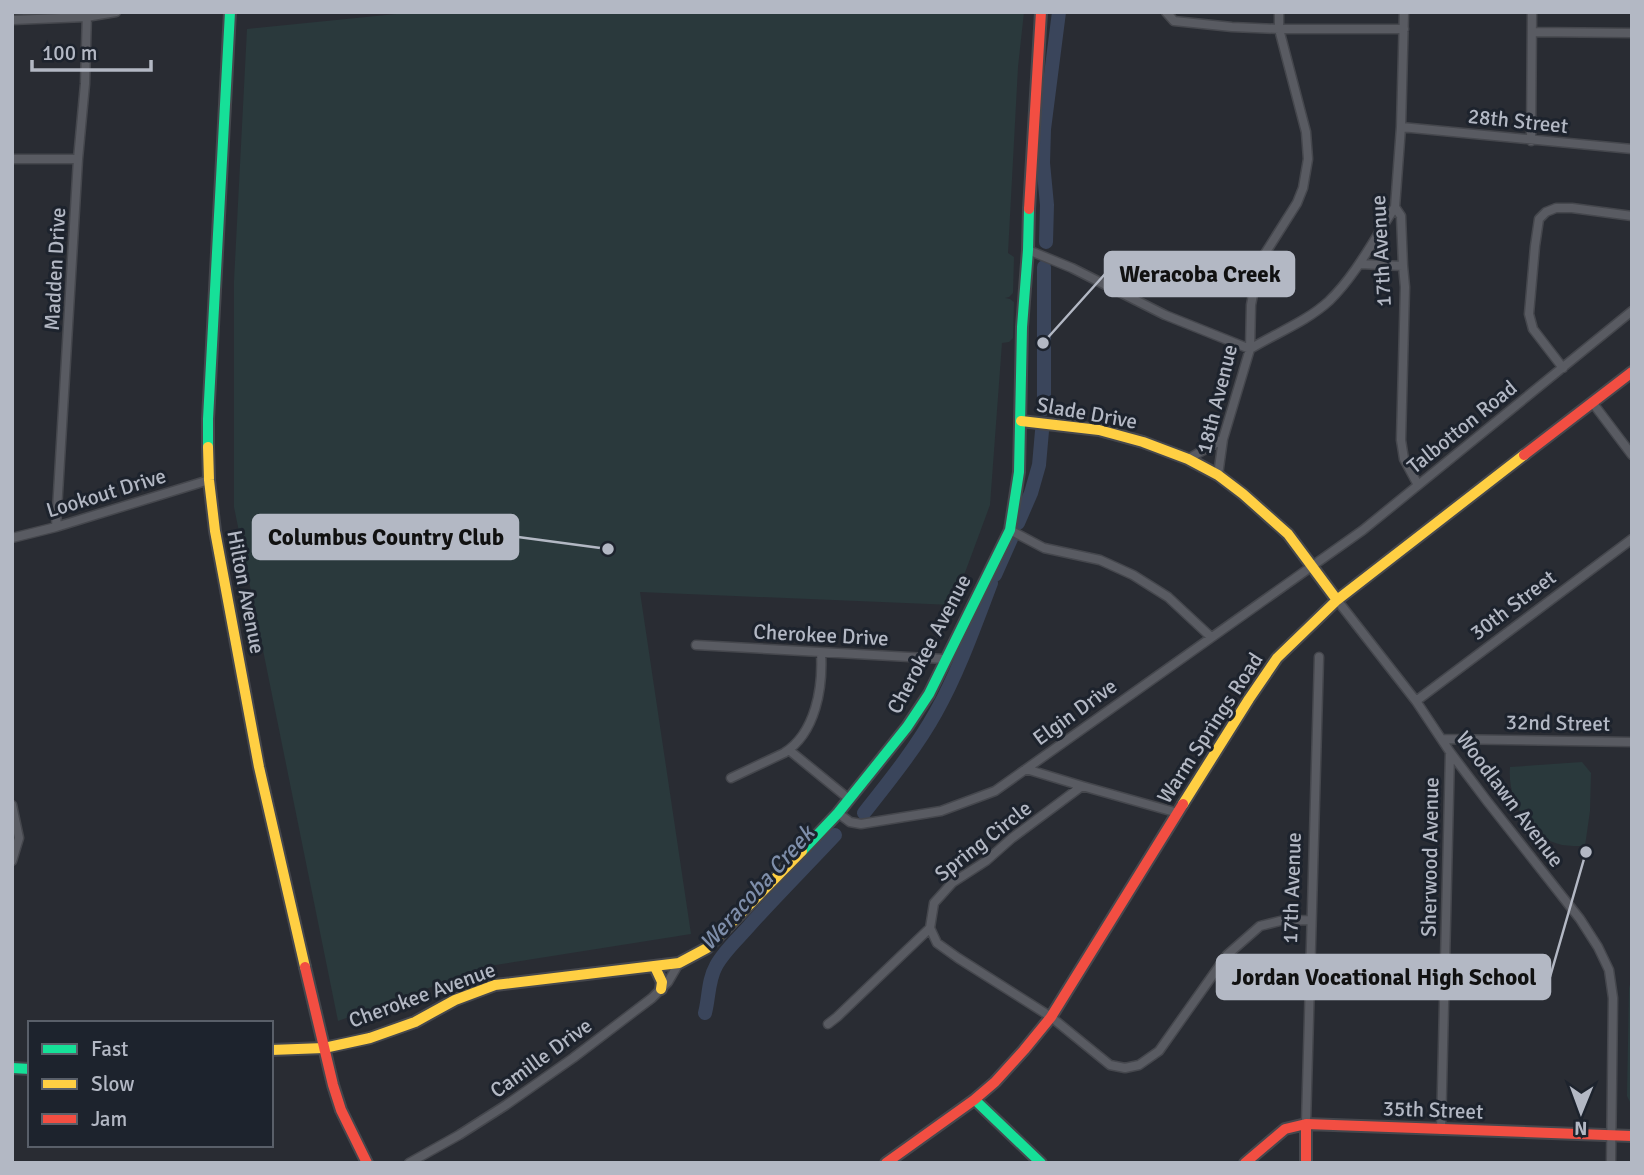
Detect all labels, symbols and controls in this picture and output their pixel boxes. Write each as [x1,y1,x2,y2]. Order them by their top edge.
scale bar [32,28,150,72]
text: 100 m [42,40,97,66]
street label: 28th Street [1467,103,1569,139]
street label: 17th Avenue [1365,195,1397,307]
street label: Madden Drive [39,207,71,331]
callout: Weracoba Creek [1105,252,1294,296]
text: Weracoba Creek [1119,260,1281,289]
street label: 18th Avenue [1191,342,1243,456]
street label: Talbotton Road [1402,375,1522,479]
street label: Slade Drive [1035,391,1139,435]
street label: Lookout Drive [43,462,169,524]
callout: Columbus Country Club [253,515,518,559]
text: Columbus Country Club [268,523,504,552]
street label: Hilton Avenue [221,528,271,656]
street label: 30th Street [1465,564,1561,646]
street label: Cherokee Avenue [881,570,977,718]
street label: Cherokee Drive [753,618,889,652]
street label: Warm Springs Road [1152,648,1268,808]
street label: Elgin Drive [1028,673,1122,751]
street label: 32nd Street [1505,709,1611,737]
street label: Woodlawn Avenue [1450,726,1570,872]
street label: Sherwood Avenue [1416,777,1444,937]
street label: Spring Circle [929,795,1037,887]
water label: Weracoba Creek [693,818,822,956]
street label: 17th Avenue [1277,832,1307,944]
callout: Jordan Vocational High School [1217,955,1550,999]
street label: Cherokee Avenue [345,956,499,1034]
text: Jordan Vocational High School [1231,963,1537,992]
street label: Camille Drive [485,1012,597,1104]
legend [28,1021,273,1147]
text: Fast [91,1036,128,1062]
text: Slow [91,1071,135,1097]
north arrow [1546,1077,1616,1147]
street label: 35th Street [1382,1095,1484,1125]
text: Jam [91,1106,127,1132]
text: N [1574,1116,1588,1140]

